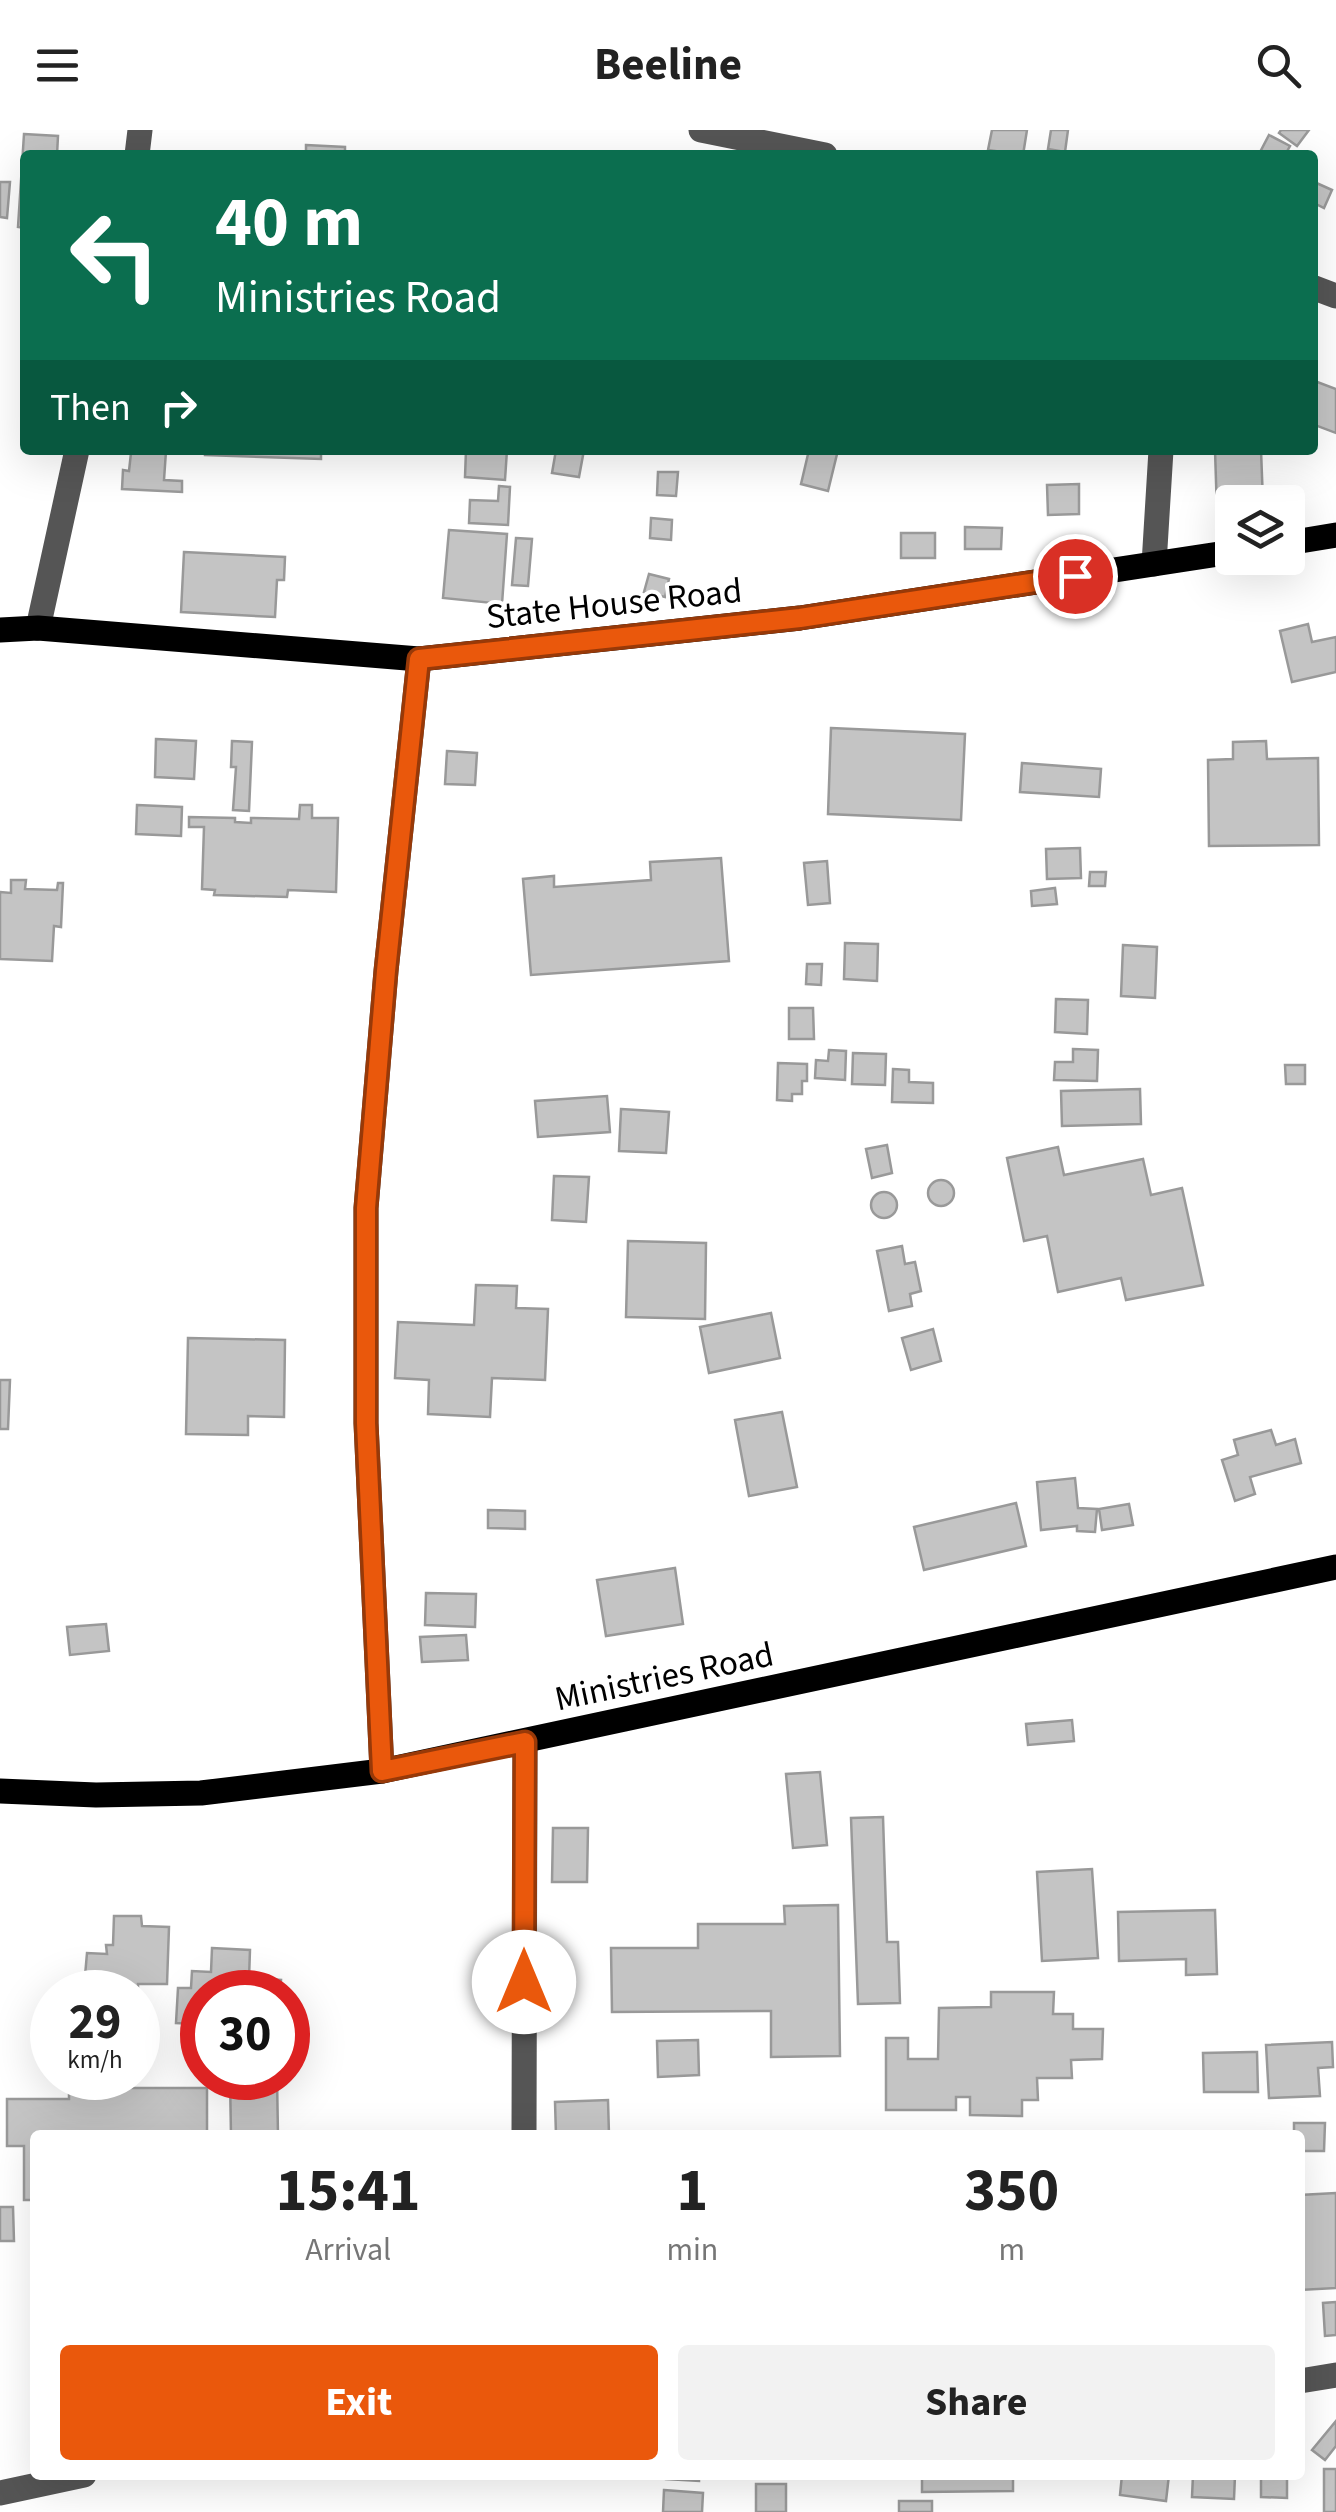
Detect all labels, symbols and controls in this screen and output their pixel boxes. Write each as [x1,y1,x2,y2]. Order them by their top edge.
text: Beeline [594,33,742,97]
icon: menu [30,38,85,93]
icon: search [1251,38,1306,93]
text: 40 m [215,173,363,273]
icon: left [50,190,180,320]
text: Ministries Road [215,266,501,330]
icon: right [151,380,206,435]
text: Then [50,381,131,435]
map controls [1215,485,1305,575]
button: layers [1215,485,1305,575]
pin [1033,534,1118,619]
icon: arrive [1048,549,1103,604]
street label: State House Road [484,566,744,642]
street label: Ministries Road [550,1629,778,1725]
position arrow [472,1930,576,2034]
speed limit sign: 30 [180,1970,310,2100]
text: 29 [69,1987,121,2058]
text: km/h [67,2042,123,2078]
text: 15:41 [276,2149,421,2234]
text: 1 [677,2149,708,2234]
text: 350 [964,2149,1059,2234]
text: Arrival [305,2227,391,2273]
text: min [666,2227,718,2273]
text: m [998,2227,1025,2273]
button: Exit [60,2345,658,2460]
button: Share [678,2345,1275,2460]

